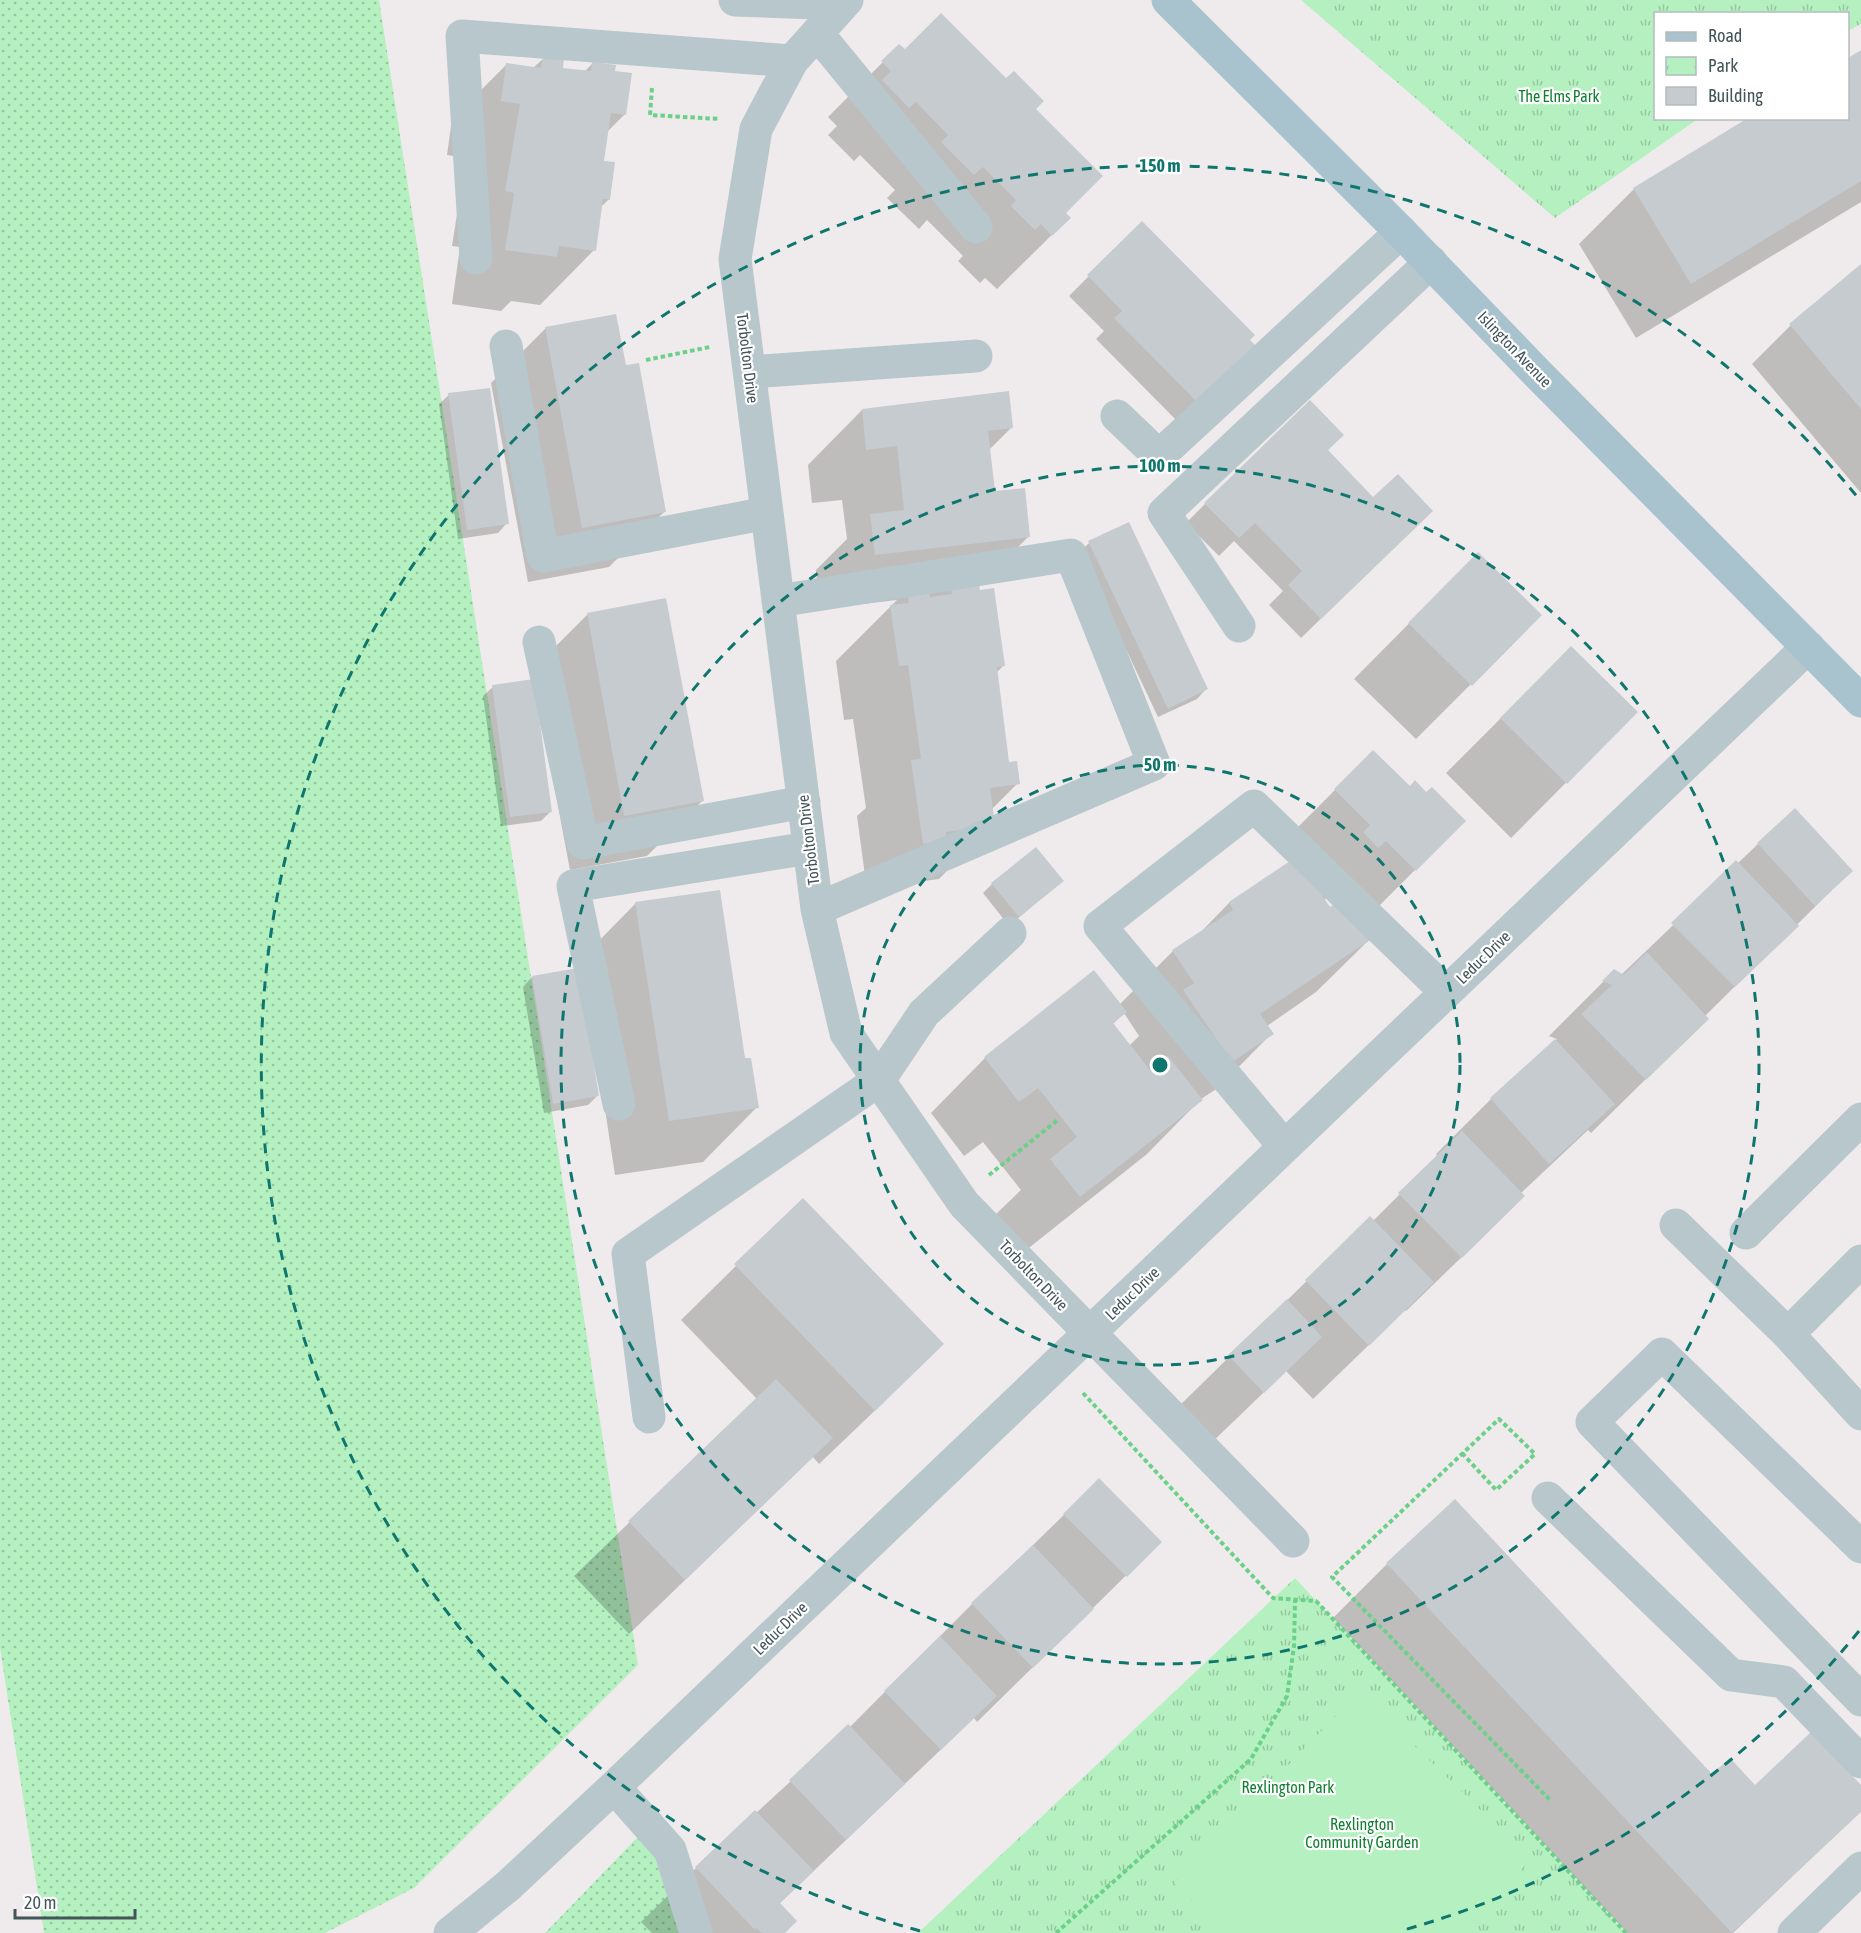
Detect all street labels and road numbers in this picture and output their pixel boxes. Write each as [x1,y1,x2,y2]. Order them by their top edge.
street label: Islington Avenue [1474,307,1556,391]
street label: Torbolton Drive [734,312,762,404]
street label: Torbolton Drive [794,794,822,886]
street label: Leduc Drive [1452,927,1514,987]
street label: Torbolton Drive [996,1236,1072,1314]
street label: Leduc Drive [1101,1263,1163,1323]
street label: Leduc Drive [749,1598,811,1658]

